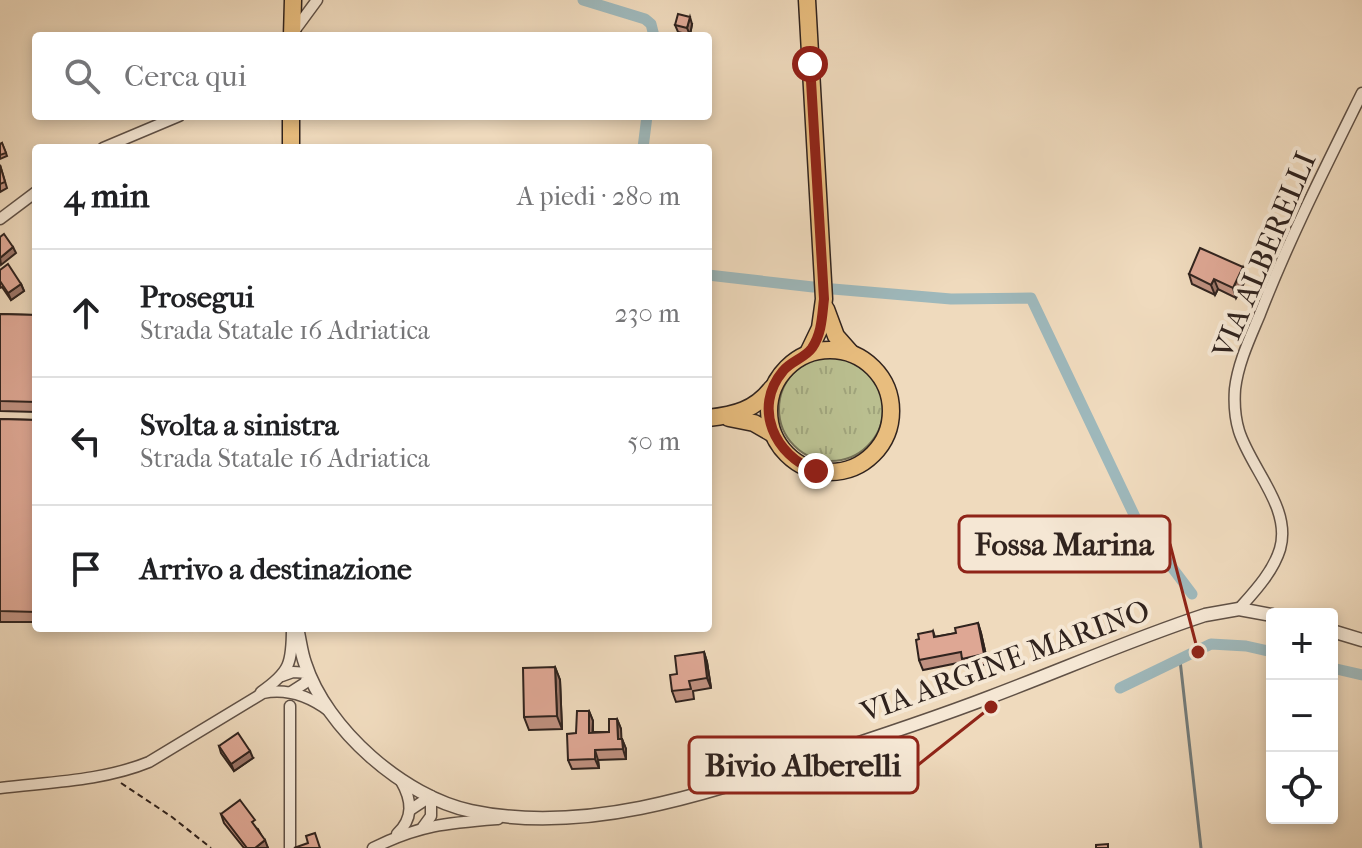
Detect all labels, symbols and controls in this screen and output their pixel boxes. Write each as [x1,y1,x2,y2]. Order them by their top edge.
search box [32,32,712,120]
route start [792,46,828,82]
icon: search [60,54,104,98]
text: Cerca qui [124,59,247,94]
street label: VIA ALBERELLI [1205,147,1324,364]
text: 4 min [64,176,149,216]
text: A piedi · 280 m [517,181,680,212]
text: Prosegui [140,280,254,315]
icon: ahead [64,291,108,335]
text: 230 m [614,298,680,329]
text: Strada Statale 16 Adriatica [140,315,430,346]
text: Svolta a sinistra [140,408,338,443]
icon: left [64,419,108,463]
text: 50 m [627,426,680,457]
text: Strada Statale 16 Adriatica [140,443,430,474]
route end [798,453,834,489]
callout: Fossa Marina [959,516,1170,572]
text: Fossa Marina [974,526,1155,563]
icon: arrive [64,547,108,591]
text: Arrivo a destinazione [140,552,412,587]
street label: VIA ARGINE MARINO [855,593,1154,730]
map controls [1266,608,1338,824]
button: + [1266,608,1338,680]
button: − [1266,680,1338,752]
callout: Bivio Alberelli [689,737,918,793]
text: Bivio Alberelli [705,747,902,784]
button: locate [1266,752,1338,824]

